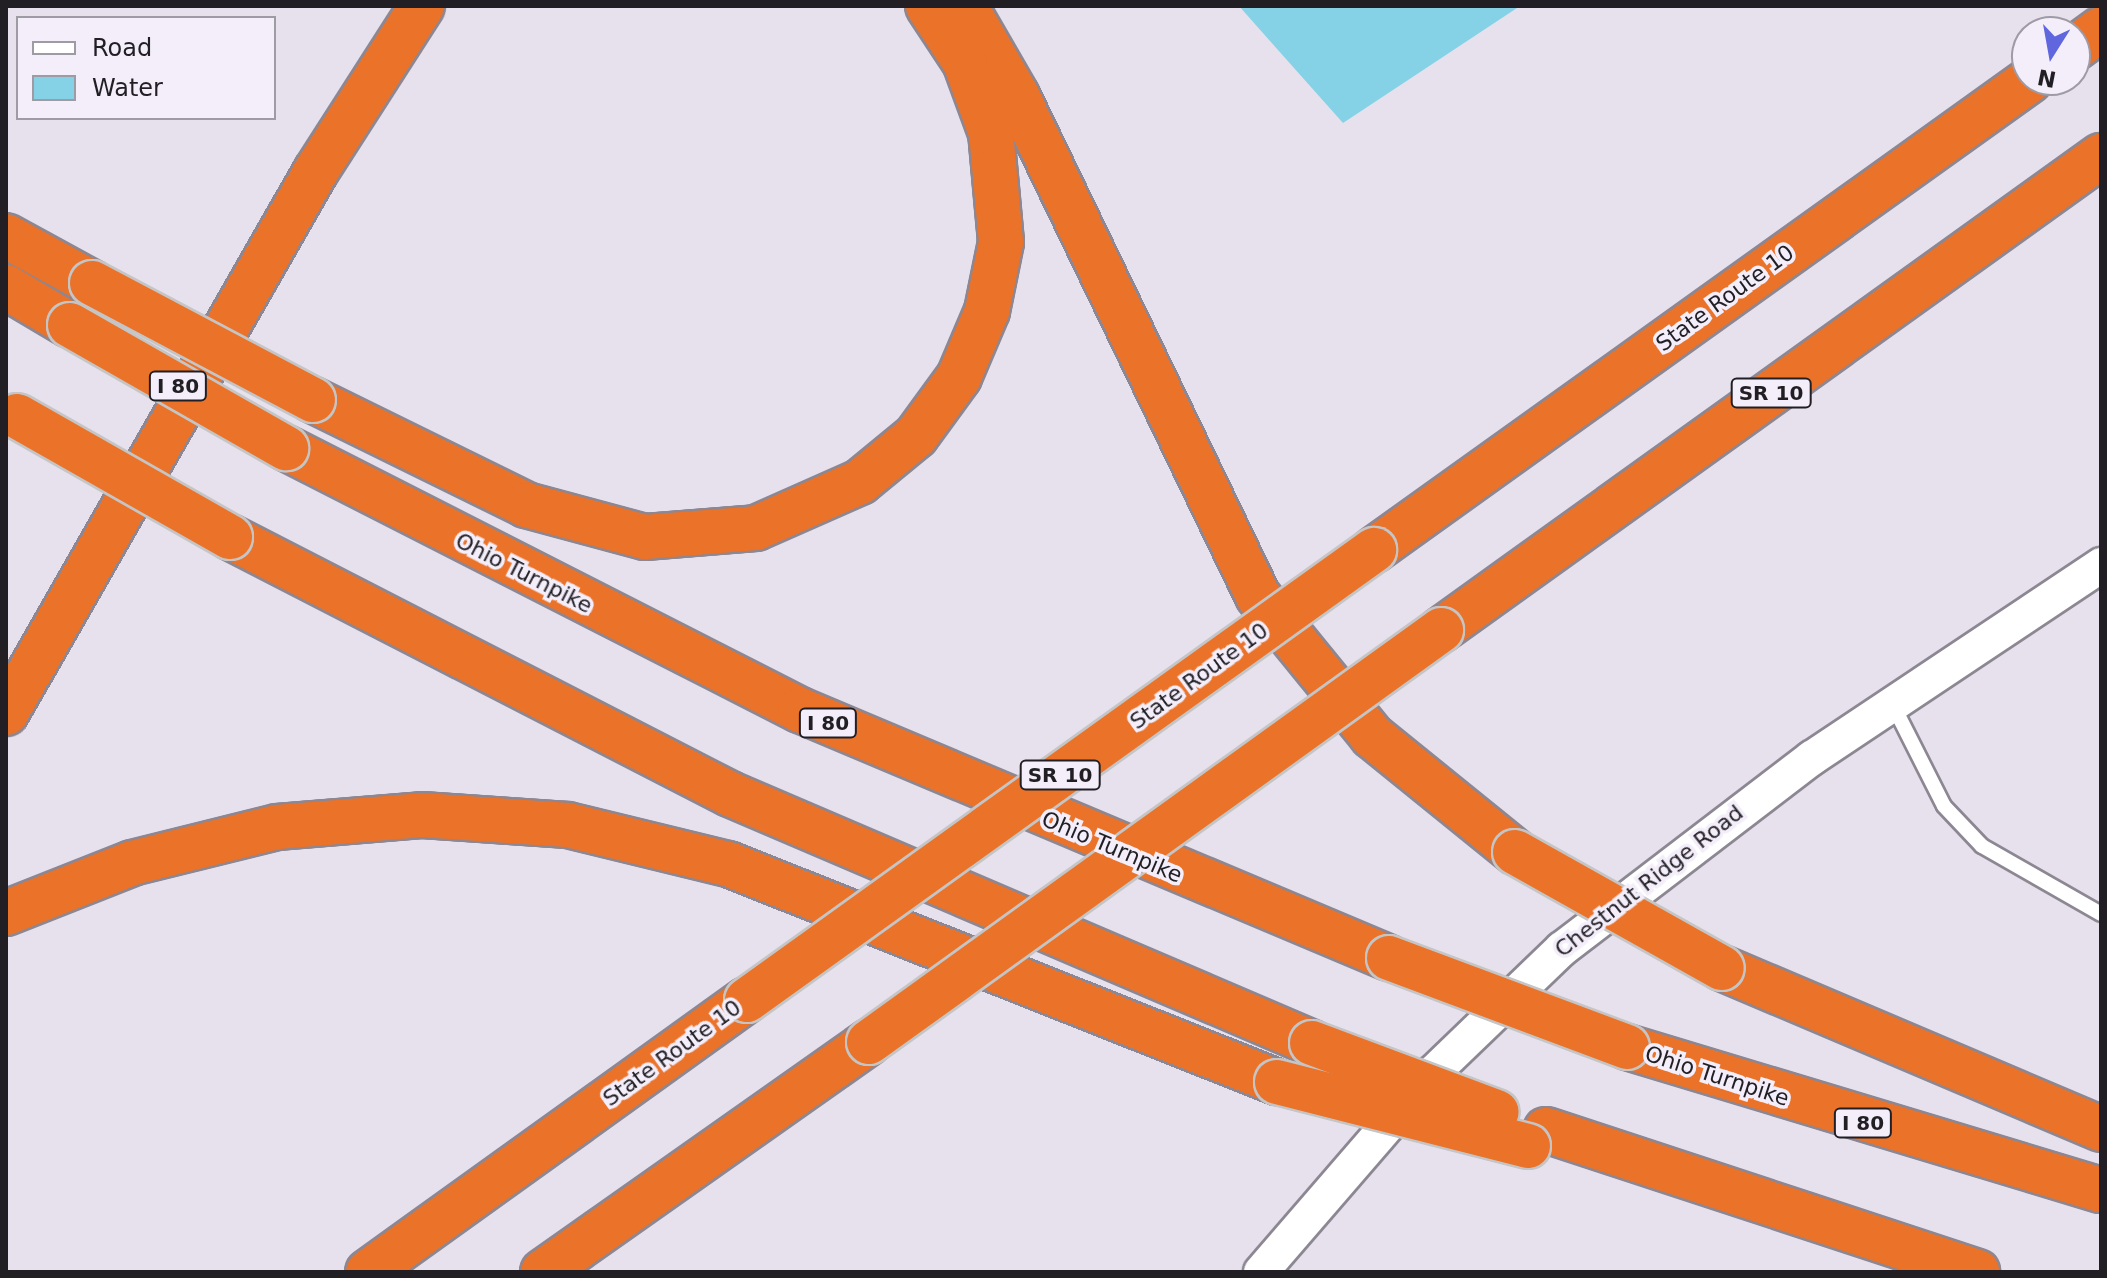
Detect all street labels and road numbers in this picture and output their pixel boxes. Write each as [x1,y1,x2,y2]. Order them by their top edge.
street label: State Route 10 [1651,239,1799,357]
road number: I 80 [148,370,208,402]
road number: SR 10 [1729,377,1813,409]
street label: Ohio Turnpike [451,527,597,619]
street label: State Route 10 [1125,617,1273,735]
road number: I 80 [798,707,858,739]
road number: SR 10 [1018,759,1102,791]
street label: Chestnut Ridge Road [1550,799,1748,963]
street label: Ohio Turnpike [1038,806,1186,888]
street label: State Route 10 [598,994,746,1112]
street label: Ohio Turnpike [1642,1040,1792,1112]
road number: I 80 [1833,1107,1893,1139]

